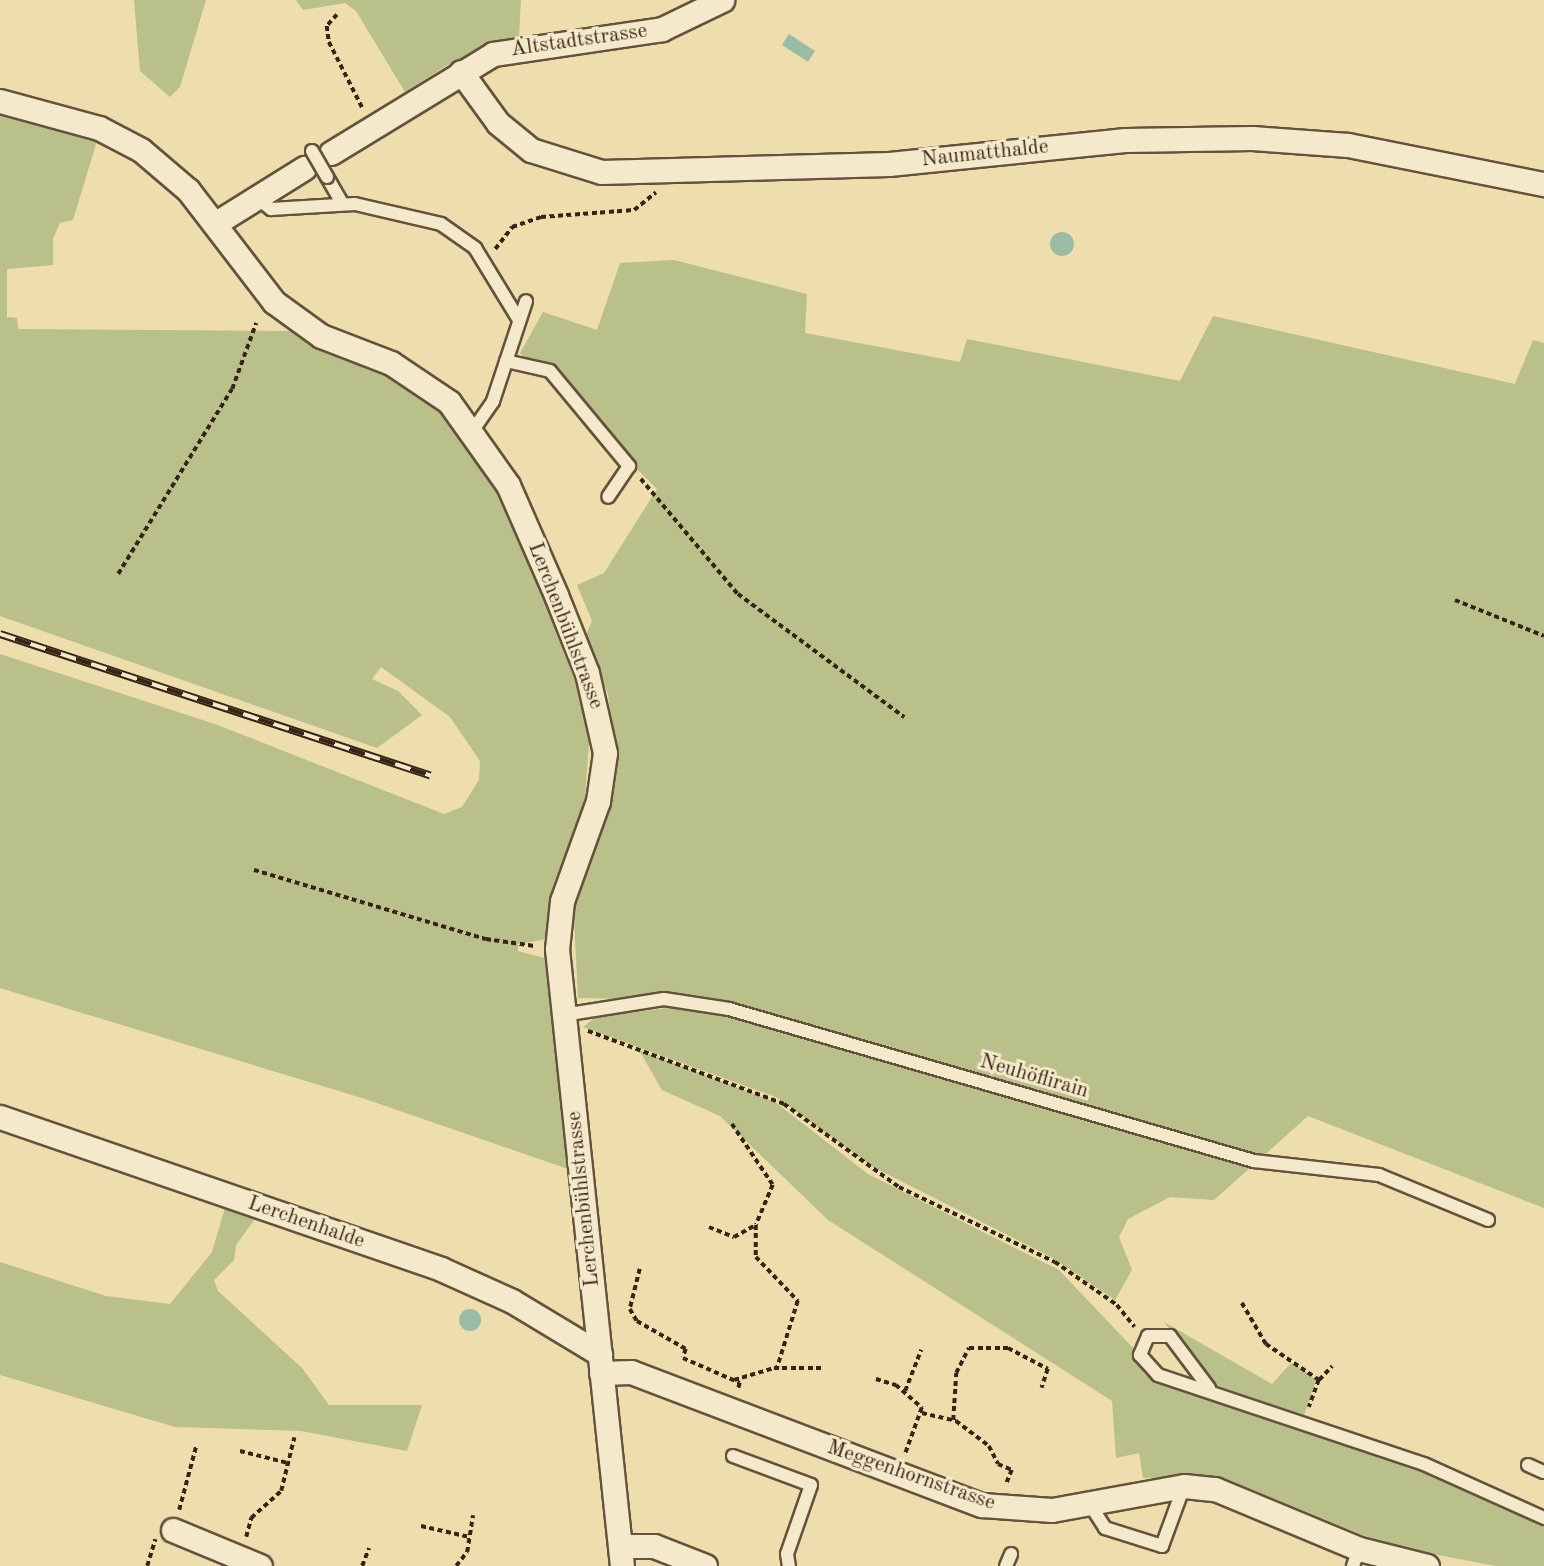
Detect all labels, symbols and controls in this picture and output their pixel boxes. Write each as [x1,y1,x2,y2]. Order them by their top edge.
street label: Altstadtstrasse [509,19,649,63]
street label: Naumatthalde [920,135,1050,173]
street label: Lerchenbühlstrasse [522,539,608,713]
street label: Neuhöflirain [977,1049,1091,1105]
street label: Lerchenbühlstrasse [562,1110,606,1288]
street label: Lerchenhalde [244,1191,368,1255]
street label: Meggenhornstrasse [824,1435,998,1517]

